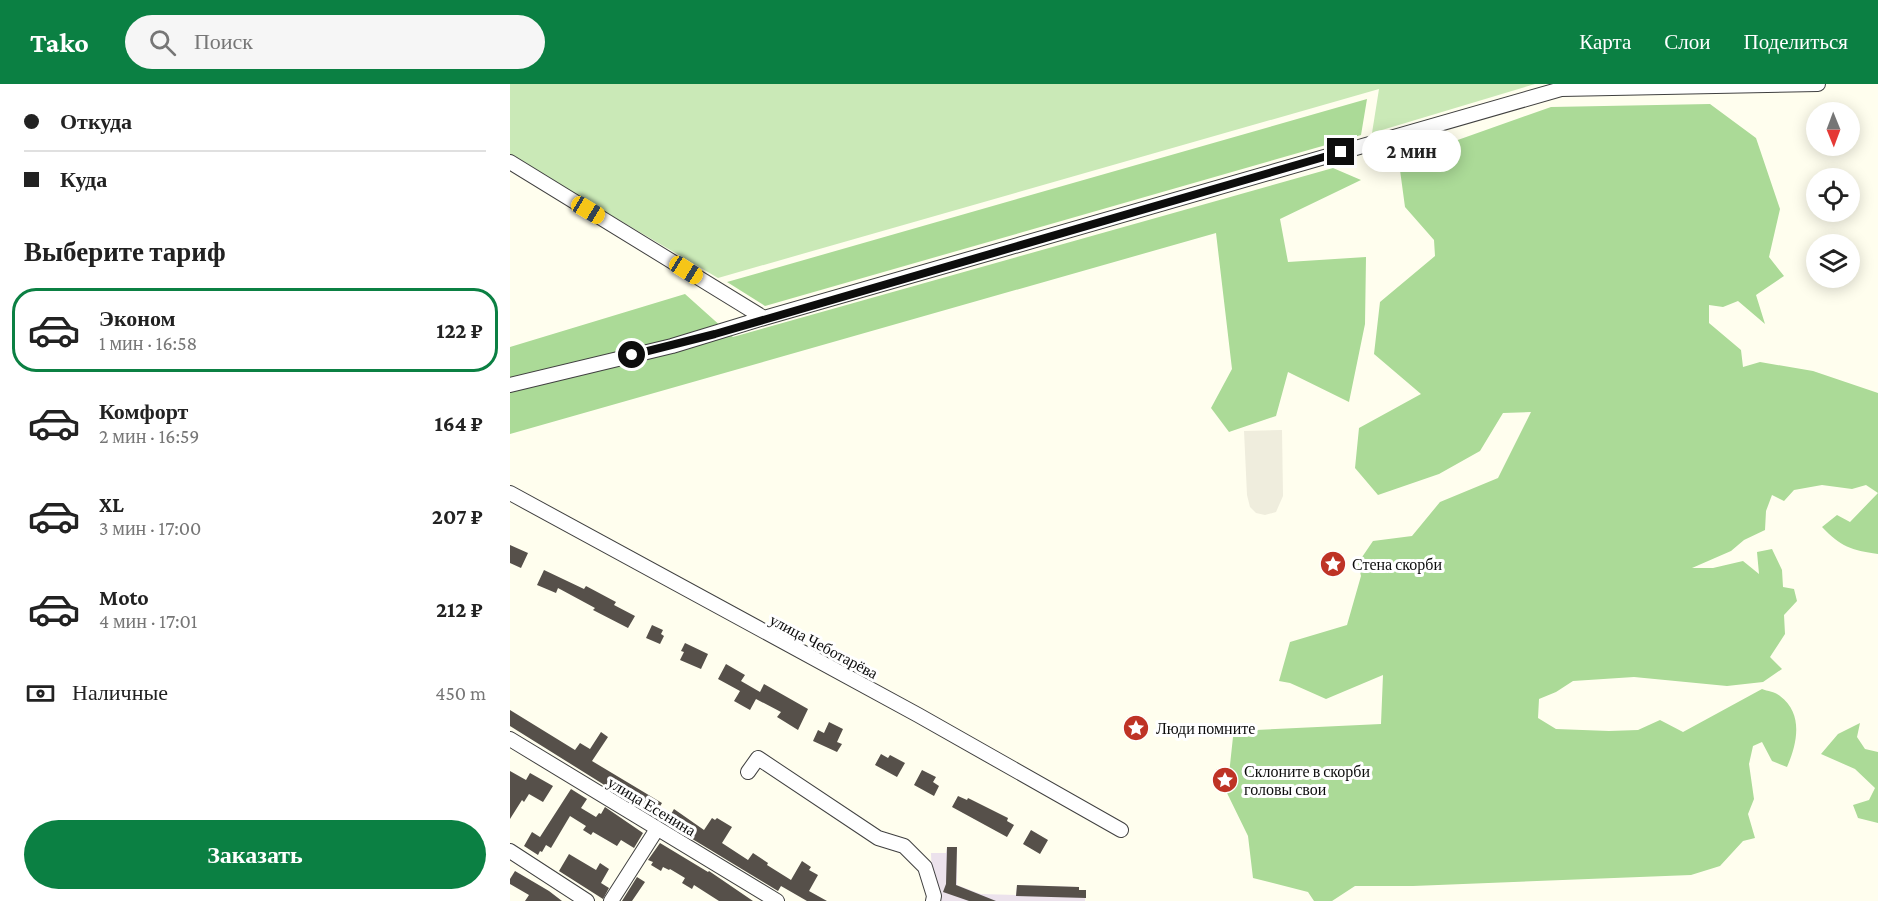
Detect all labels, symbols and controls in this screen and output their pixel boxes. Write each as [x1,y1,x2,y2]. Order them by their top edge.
search box [125,15,545,69]
icon: search [146,26,179,59]
text: Tako [30,27,89,58]
text: Поиск [194,29,253,54]
text: Карта [1579,30,1631,54]
text: Слои [1664,30,1710,54]
text: Поделиться [1743,30,1848,54]
north arrow [1806,102,1860,156]
map controls [1806,102,1860,288]
text: Откуда [60,109,132,134]
callout: 2 мин [1362,131,1461,173]
route end [1327,138,1354,165]
text: 2 мин [1386,140,1437,162]
text: Куда [60,167,107,192]
button: locate [1806,168,1860,222]
car [568,193,608,227]
button: layers [1806,234,1860,288]
text: Выберите тариф [24,237,226,267]
car [666,253,706,287]
icon: car [27,303,81,357]
text: Эконом [99,306,176,331]
text: 122 ₽ [436,318,483,343]
text: 1 мин · 16:58 [99,332,197,354]
route start [618,341,645,368]
icon: car [27,396,81,450]
text: Комфорт [99,399,188,424]
text: 164 ₽ [434,411,483,436]
text: 2 мин · 16:59 [99,425,199,447]
icon: car [27,489,81,543]
text: XL [99,492,124,517]
text: 207 ₽ [432,504,483,529]
text: 3 мин · 17:00 [99,517,201,539]
place icon: Стена скорби [1318,549,1348,579]
place label: Стена скорби [1352,556,1442,574]
icon: car [27,582,81,636]
text: Moto [99,585,149,610]
text: 212 ₽ [436,597,483,622]
text: 4 мин · 17:01 [99,610,197,632]
street label: улица Чеботарёва [766,611,881,683]
icon: cash [24,677,57,710]
text: Наличные [72,680,168,705]
text: 450 m [435,682,486,704]
place icon: Люди помните [1121,713,1151,743]
place label: Люди помните [1156,720,1255,738]
place label: Склоните в скорби головы свои [1244,763,1370,798]
place icon: Склоните в скорби головы свои [1210,765,1240,795]
street label: улица Есенина [604,774,699,840]
button: Заказать [24,820,486,889]

